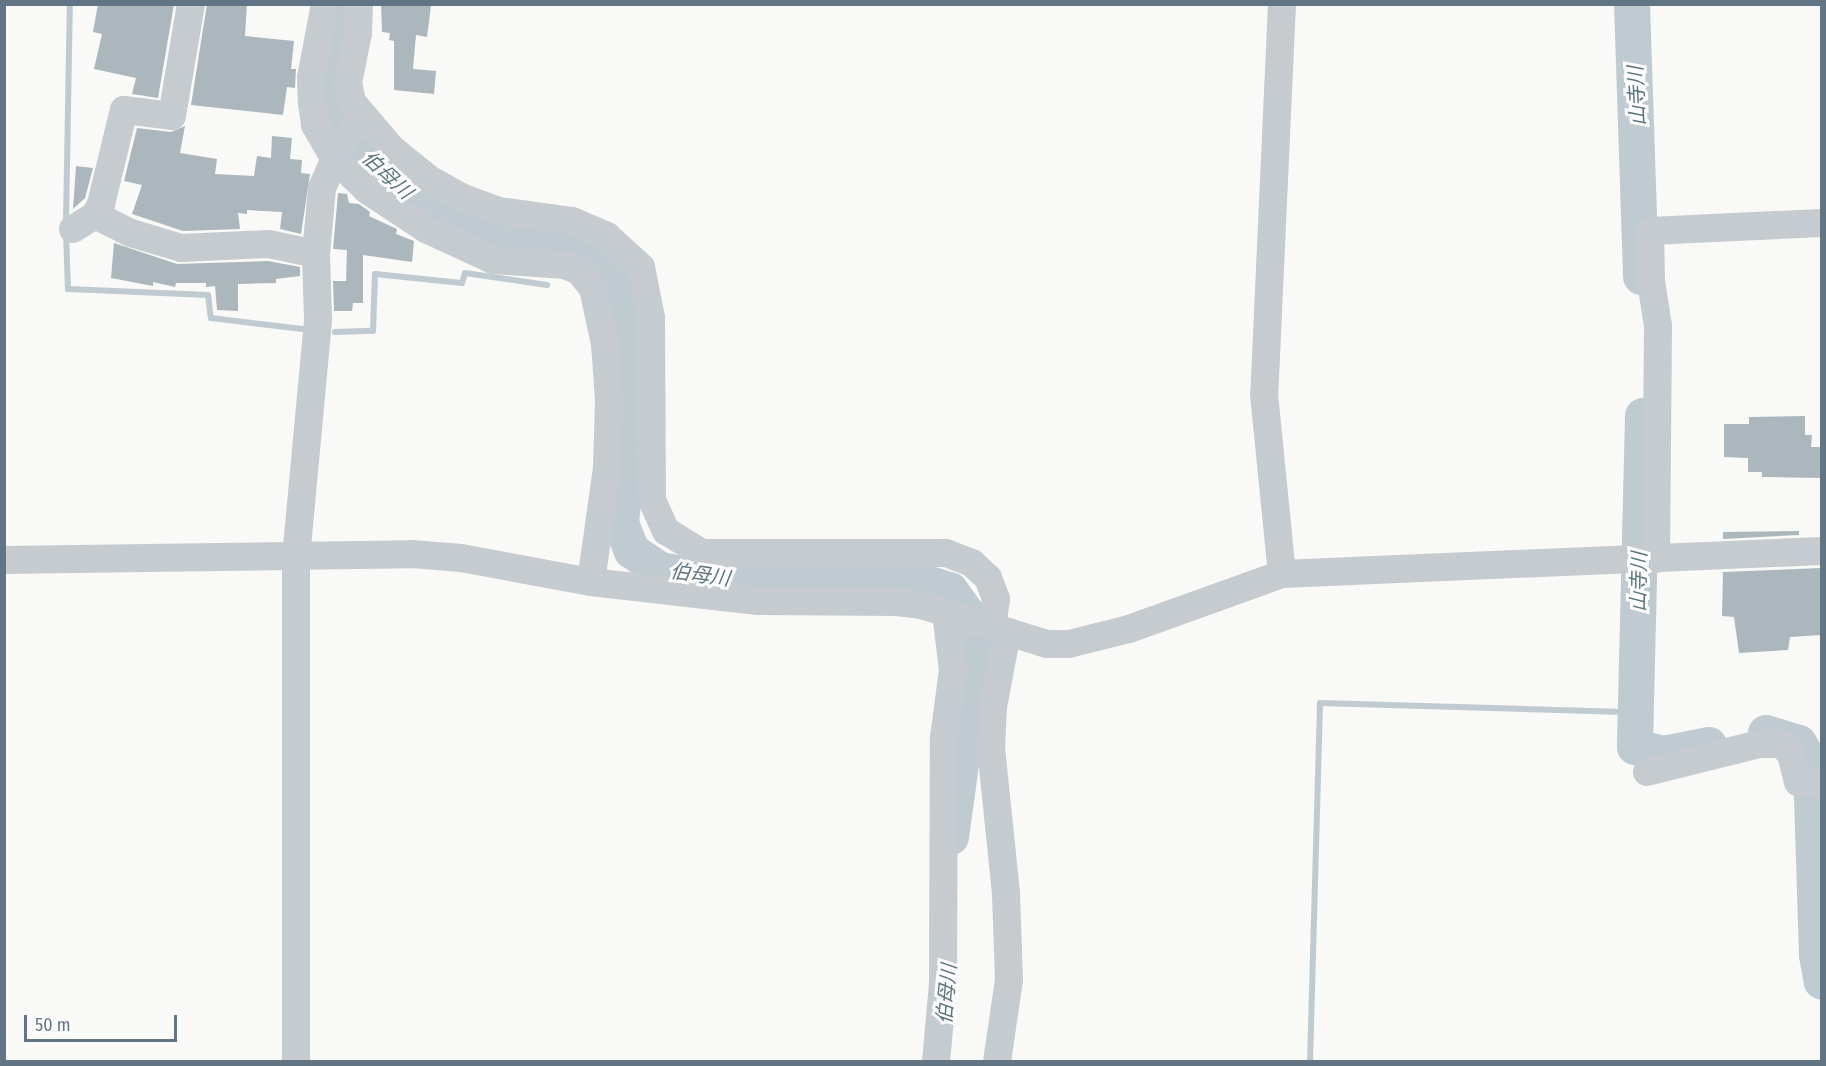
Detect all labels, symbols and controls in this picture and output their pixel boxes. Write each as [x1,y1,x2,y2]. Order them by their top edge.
water label: 山寺川 [1623,65,1651,127]
water label: 伯母川 [357,146,417,204]
water label: 山寺川 [1626,552,1652,612]
water label: 伯母川 [669,559,731,591]
water label: 伯母川 [932,963,962,1025]
scale bar [27,1003,180,1041]
text: 50 m [35,1014,71,1036]

